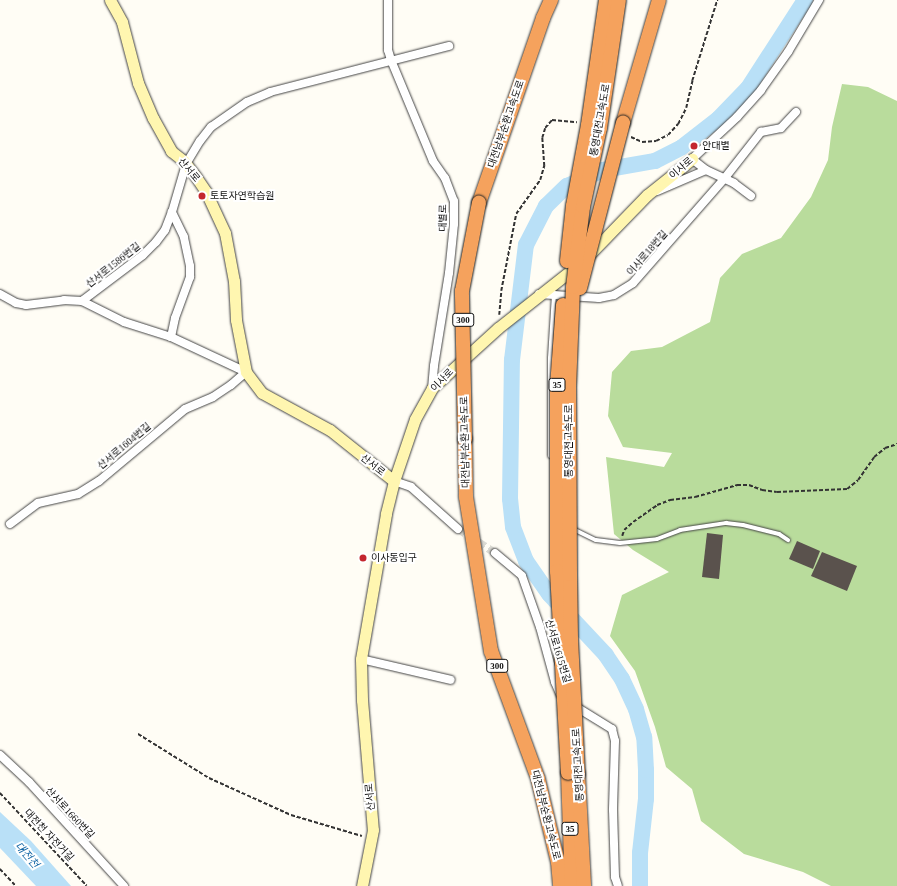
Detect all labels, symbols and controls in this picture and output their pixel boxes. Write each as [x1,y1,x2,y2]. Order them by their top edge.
street label: 대전남부순환고속도로 [485,79,527,169]
street label: 통영대전고속도로 [588,83,612,157]
place label: 안대별 [702,140,730,152]
marker: 안대별 [689,141,699,151]
street label: 이사로 [667,154,695,182]
street label: 산서로 [176,156,202,184]
place label: 토토자연학습원 [210,190,274,202]
marker: 토토자연학습원 [197,191,207,201]
street label: 대별로 [437,204,449,232]
street label: 이사로18번길 [624,228,670,278]
street label: 산서로1586번길 [83,240,143,290]
road number: 300 [452,313,474,327]
street label: 이사로 [428,366,456,394]
road number: 35 [548,378,566,392]
street label: 대전남부순환고속도로 [458,396,472,488]
street label: 통영대전고속도로 [563,404,575,478]
street label: 산서로1604번길 [95,420,153,472]
street label: 산서로 [358,452,388,478]
place label: 이사동입구 [371,552,417,564]
marker: 이사동입구 [358,553,368,563]
street label: 산서로1615번길 [543,618,573,684]
road number: 300 [486,659,508,673]
street label: 통영대전고속도로 [570,728,586,802]
street label: 대전남부순환고속도로 [529,769,563,861]
street label: 산서로 [363,783,377,811]
street label: 산서로1660번길 [43,785,97,841]
street label: 대전천 자전거길 [22,806,76,864]
road number: 35 [561,822,579,836]
water label: 대전천 [12,839,42,871]

